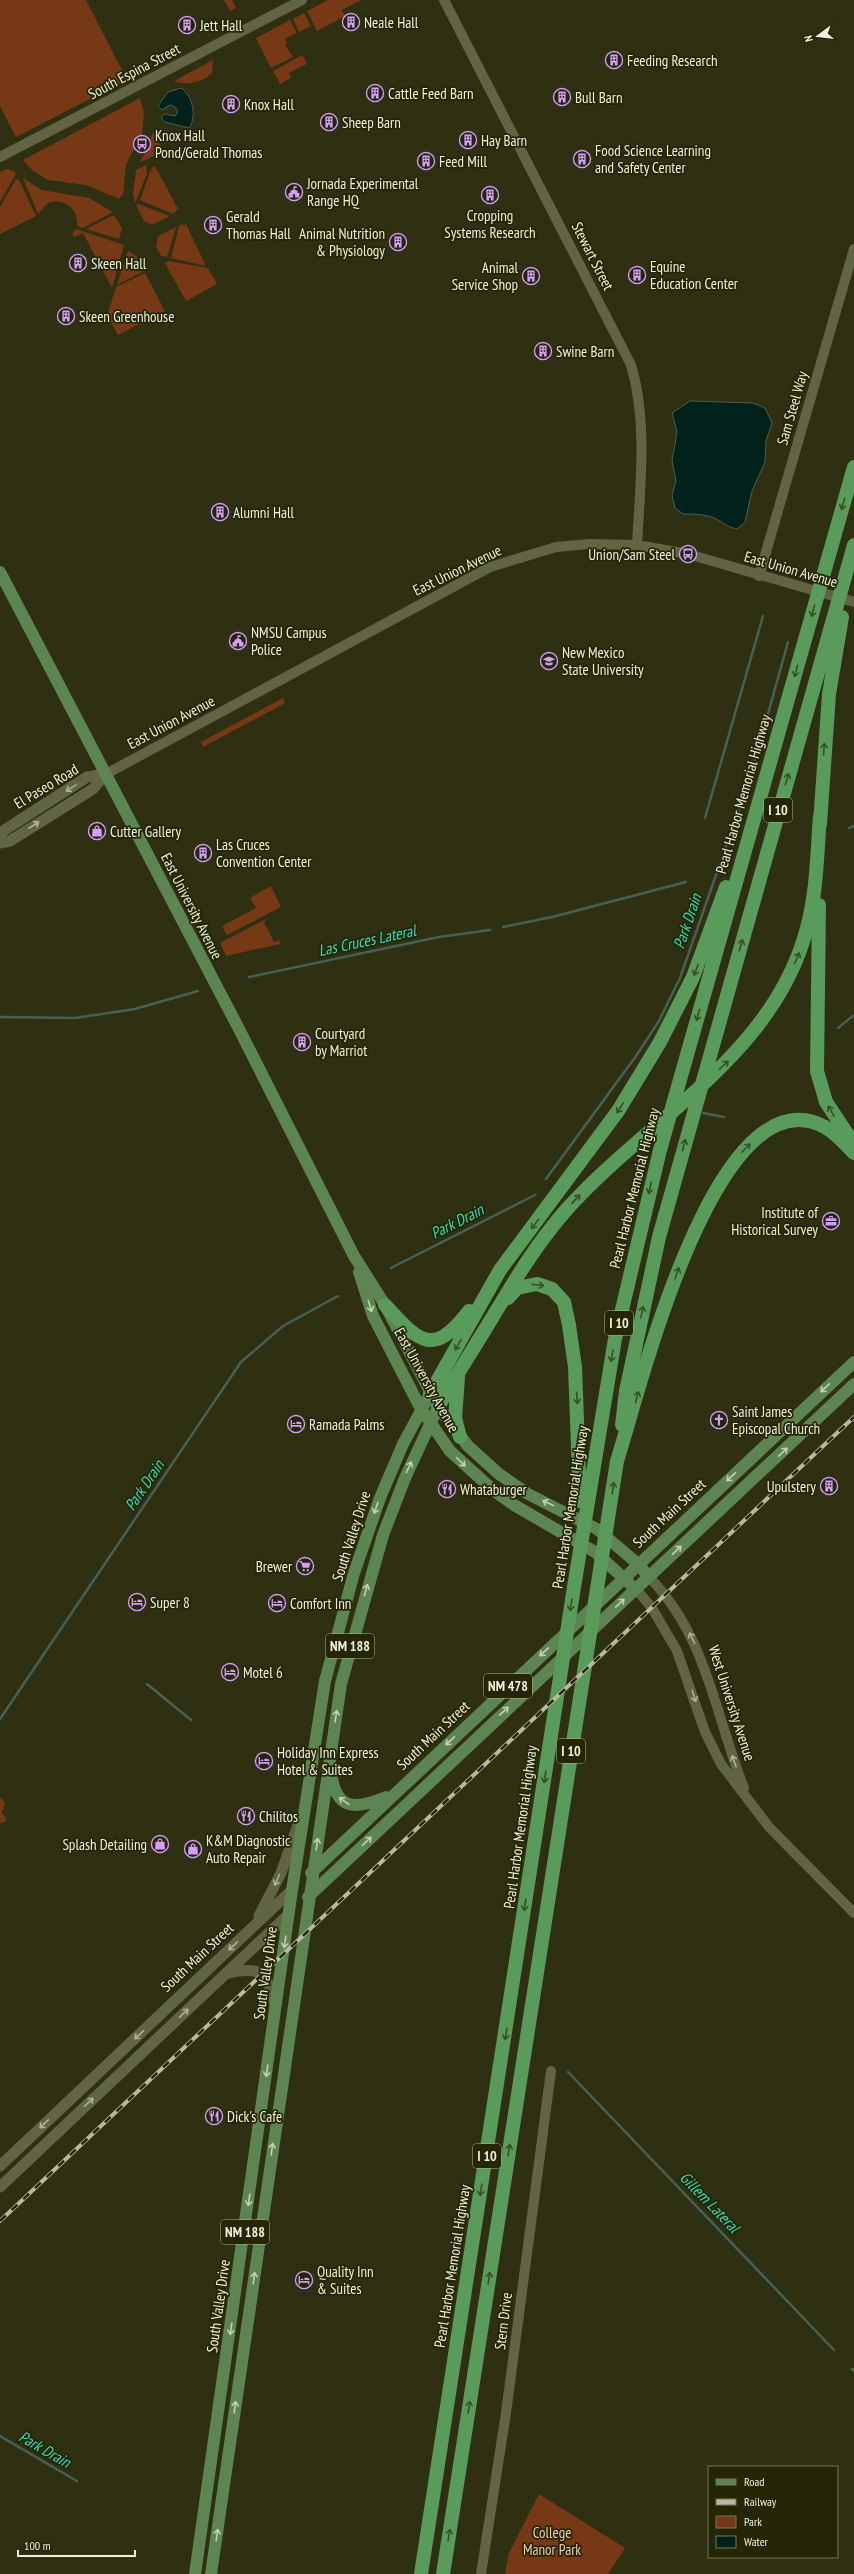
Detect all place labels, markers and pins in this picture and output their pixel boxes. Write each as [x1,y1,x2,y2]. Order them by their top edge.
building icon: Neale Hall [341,12,361,32]
place label: Neale Hall [364,13,419,32]
building icon: Jett Hall [177,15,197,35]
place label: Jett Hall [199,16,243,35]
building icon: Feeding Research [604,50,624,70]
place label: Feeding Research [627,51,718,70]
building icon: Cattle Feed Barn [365,83,385,103]
place label: Cattle Feed Barn [388,84,474,103]
building icon: Bull Barn [552,87,572,107]
place label: Bull Barn [575,88,623,107]
building icon: Knox Hall [221,94,241,114]
place label: Knox Hall [244,95,294,114]
building icon: Sheep Barn [319,112,339,132]
place label: Sheep Barn [342,113,401,132]
place label: Knox Hall Pond/Gerald Thomas [155,126,262,162]
building icon: Hay Barn [458,130,478,150]
place label: Hay Barn [481,131,527,150]
bus stop icon: Knox Hall Pond/Gerald Thomas [132,134,152,154]
place label: Food Science Learning and Safety Center [595,141,711,177]
building icon: Food Science Learning and Safety Center [572,149,592,169]
building icon: Feed Mill [416,151,436,171]
place label: Feed Mill [439,152,487,171]
place label: Jornada Experimental Range HQ [306,174,419,210]
public building icon: Jornada Experimental Range HQ [284,182,304,202]
building icon: Cropping Systems Research [480,185,500,205]
place label: Cropping Systems Research [444,206,536,242]
place label: Gerald Thomas Hall [226,207,291,243]
building icon: Gerald Thomas Hall [203,215,223,235]
place label: Animal Nutrition & Physiology [299,224,385,260]
building icon: Animal Nutrition & Physiology [388,232,408,252]
building icon: Skeen Hall [68,253,88,273]
place label: Skeen Hall [91,254,147,273]
place label: Equine Education Center [650,257,739,293]
place label: Animal Service Shop [452,258,518,294]
building icon: Equine Education Center [627,265,647,285]
building icon: Animal Service Shop [521,266,541,286]
building icon: Skeen Greenhouse [56,306,76,326]
place label: Skeen Greenhouse [79,307,174,326]
building icon: Swine Barn [533,341,553,361]
place label: Swine Barn [556,342,614,361]
building icon: Alumni Hall [210,502,230,522]
place label: Alumni Hall [233,503,294,522]
bus stop icon: Union/Sam Steel [678,544,698,564]
place label: Union/Sam Steel [588,545,676,564]
place label: NMSU Campus Police [251,623,327,659]
public building icon: NMSU Campus Police [228,631,248,651]
place label: New Mexico State University [562,643,644,679]
school or university icon: New Mexico State University [539,651,559,671]
shop icon: Cutter Gallery [87,821,107,841]
place label: Cutter Gallery [110,822,181,841]
place label: Las Cruces Convention Center [216,835,312,871]
building icon: Las Cruces Convention Center [193,843,213,863]
place label: Courtyard by Marriot [315,1024,367,1060]
building icon: Courtyard by Marriot [292,1032,312,1052]
place label: Institute of Historical Survey [731,1203,819,1239]
office icon: Institute of Historical Survey [821,1211,841,1231]
place label: Saint James Episcopal Church [732,1402,820,1438]
church icon: Saint James Episcopal Church [709,1410,729,1430]
hotel icon: Ramada Palms [286,1414,306,1434]
place label: Ramada Palms [309,1415,384,1434]
building icon: Upulstery [819,1476,839,1496]
place label: Upulstery [767,1477,816,1496]
restaurant icon: Whataburger [437,1479,457,1499]
place label: Whataburger [460,1480,528,1499]
supermarket icon: Brewer [295,1556,315,1576]
place label: Brewer [256,1557,293,1576]
hotel icon: Super 8 [127,1592,147,1612]
place label: Super 8 [150,1593,190,1612]
hotel icon: Comfort Inn [267,1593,287,1613]
place label: Comfort Inn [290,1594,351,1613]
hotel icon: Motel 6 [220,1662,240,1682]
place label: Motel 6 [243,1663,283,1682]
place label: Holiday Inn Express Hotel & Suites [277,1743,379,1779]
hotel icon: Holiday Inn Express Hotel & Suites [254,1751,274,1771]
restaurant icon: Chilitos [236,1806,256,1826]
place label: Chilitos [259,1807,298,1826]
place label: K&M Diagnostic Auto Repair [206,1831,291,1867]
shop icon: Splash Detailing [150,1834,170,1854]
place label: Splash Detailing [62,1835,147,1854]
shop icon: K&M Diagnostic Auto Repair [183,1839,203,1859]
restaurant icon: Dick's Cafe [204,2106,224,2126]
place label: Dick's Cafe [227,2107,282,2126]
place label: Quality Inn & Suites [317,2262,374,2298]
hotel icon: Quality Inn & Suites [294,2270,314,2290]

